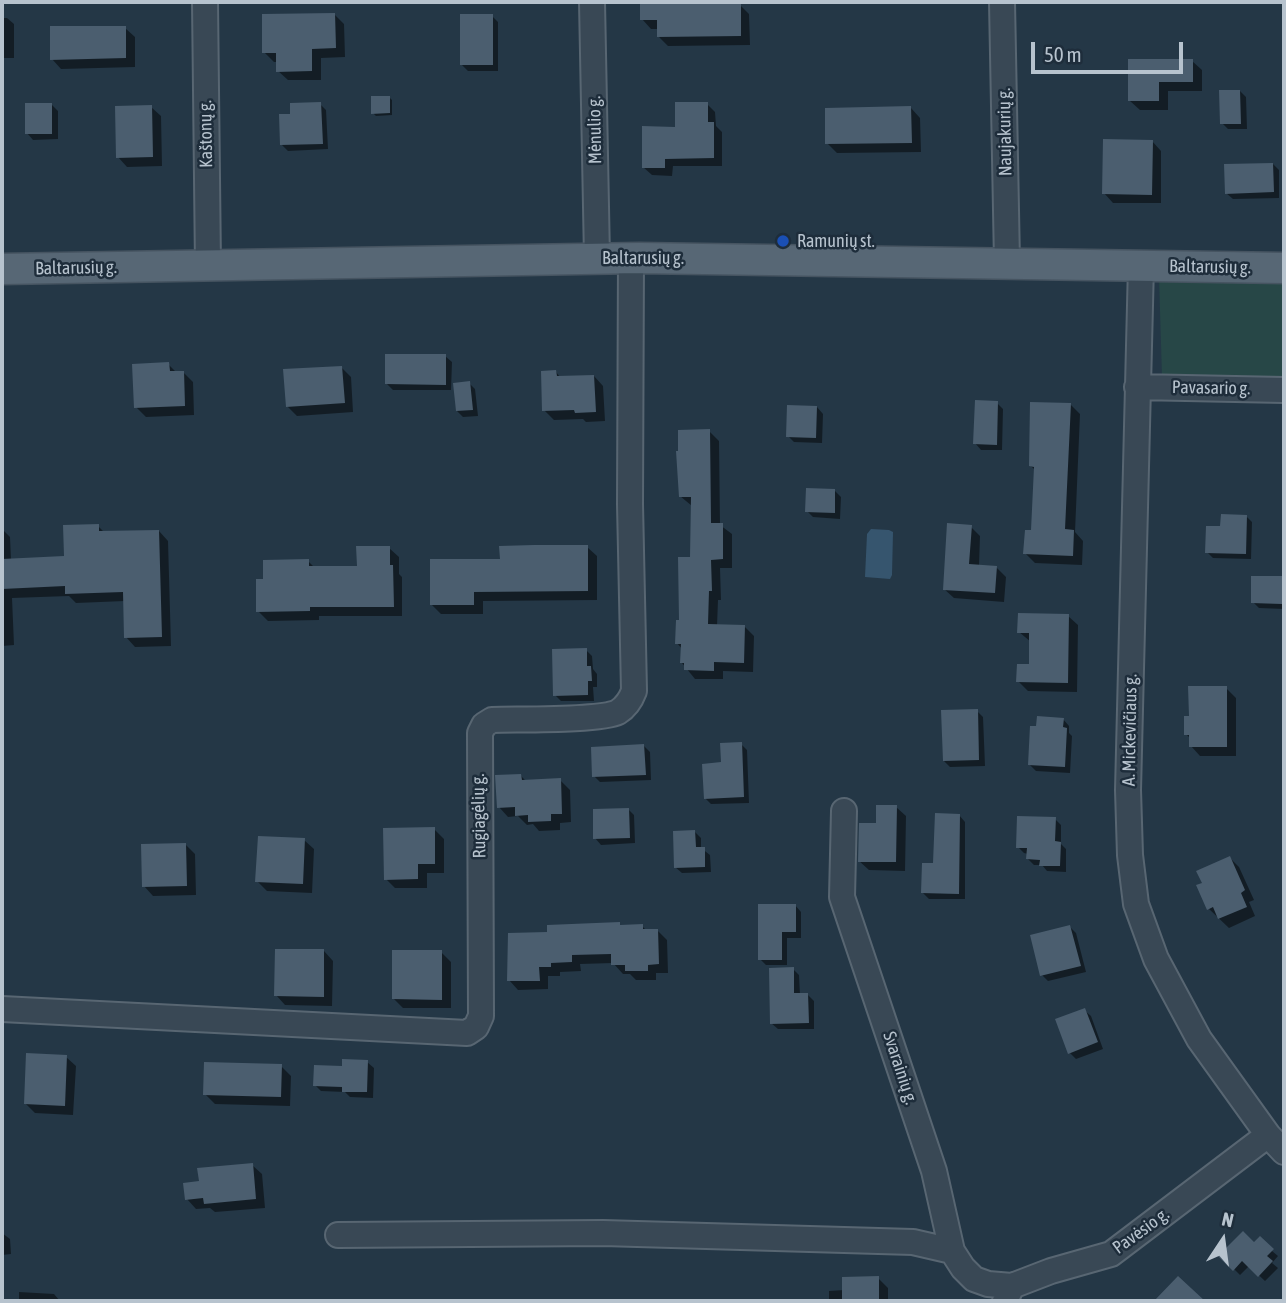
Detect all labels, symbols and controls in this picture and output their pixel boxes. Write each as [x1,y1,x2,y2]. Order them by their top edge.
scale bar [1034,28,1186,72]
text: 50 m [1044,42,1082,66]
street label: Naujakurių g. [993,88,1017,176]
street label: Mėnulio g. [584,96,606,164]
street label: Kaštonų g. [195,100,217,168]
place label: Ramunių st. [797,230,875,252]
marker: Ramunių st. [775,233,791,249]
street label: Baltarusių g. [602,247,684,269]
street label: Baltarusių g. [1169,255,1251,279]
street label: Baltarusių g. [35,256,117,280]
street label: Pavasario g. [1172,377,1250,399]
street label: A. Mickevičiaus g. [1118,674,1142,786]
street label: Rugiagėlių g. [467,774,491,858]
street label: Svarainių g. [878,1029,922,1107]
street label: Pavėsio g. [1109,1203,1173,1259]
north arrow [1188,1205,1258,1275]
text: N [1220,1208,1236,1232]

